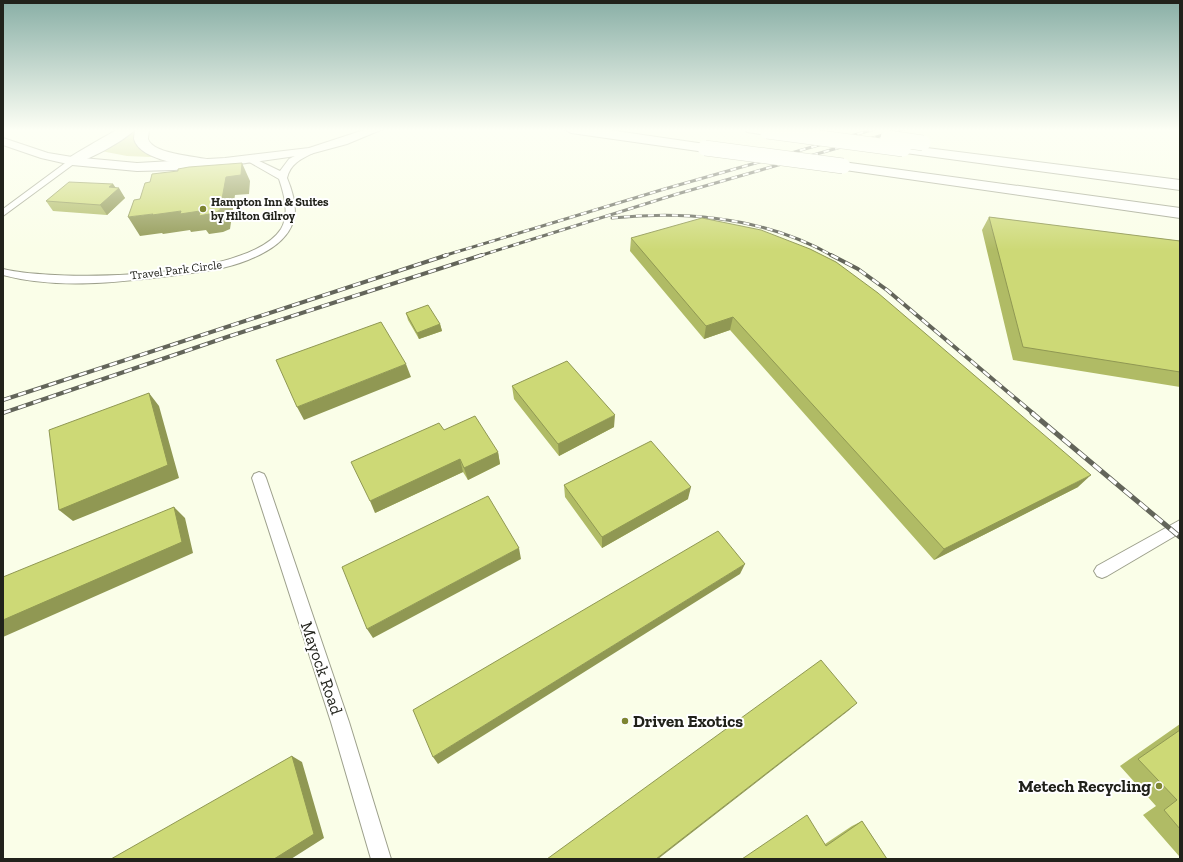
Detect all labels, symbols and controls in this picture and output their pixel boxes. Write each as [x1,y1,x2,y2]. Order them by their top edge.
place label: Hampton Inn & Suites by Hilton Gilroy [210,195,329,223]
marker: Hampton Inn & Suites by Hilton Gilroy [198,204,208,214]
street label: Travel Park Circle [129,257,223,283]
street label: Mayock Road [297,619,347,718]
place label: Driven Exotics [633,711,743,731]
marker: Driven Exotics [620,716,630,726]
place label: Metech Recycling [1018,776,1151,796]
marker: Metech Recycling [1154,781,1164,791]

